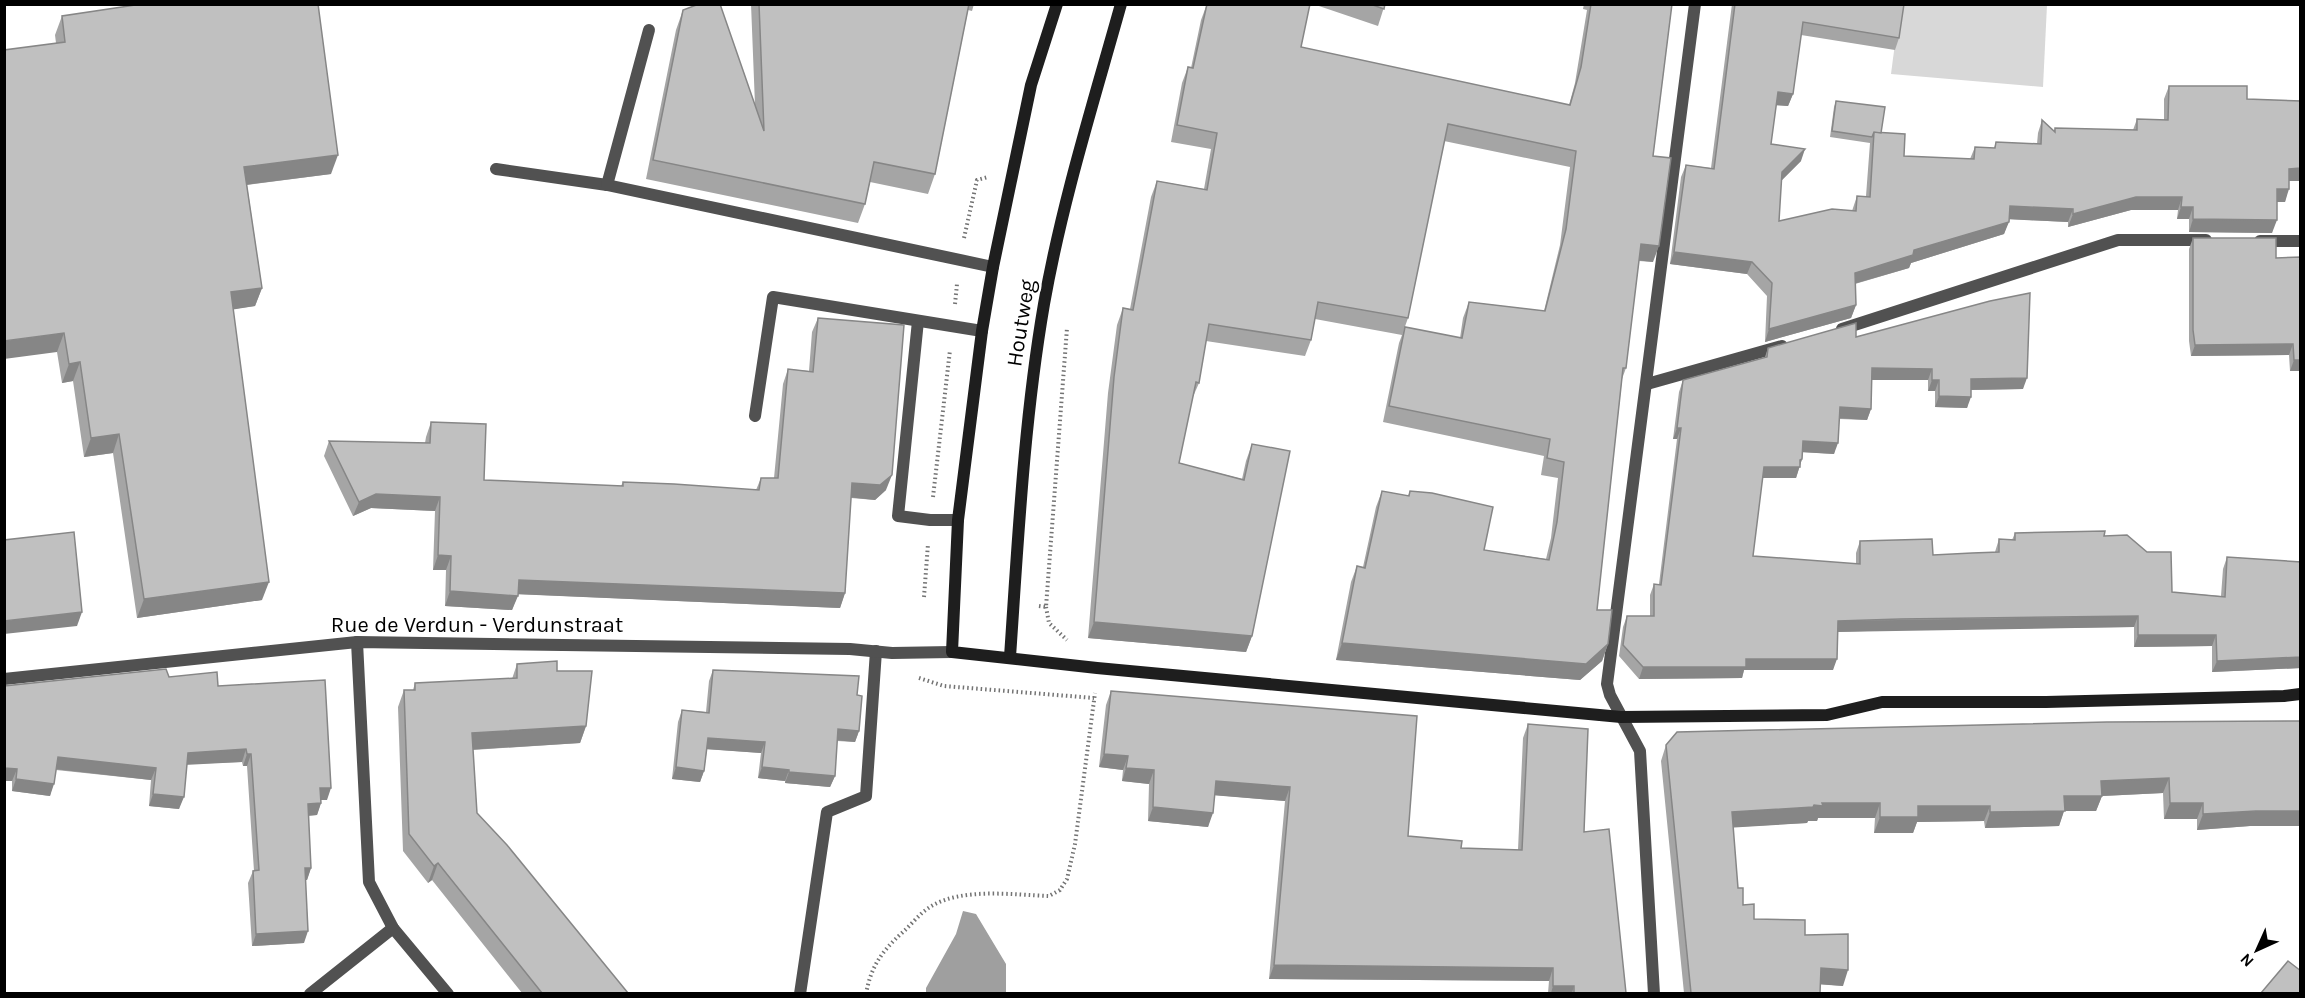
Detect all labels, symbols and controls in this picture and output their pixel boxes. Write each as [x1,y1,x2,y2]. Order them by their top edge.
street label: Houtweg [1001,277,1041,368]
street label: Rue de Verdun - Verdunstraat [331,612,623,638]
north arrow [2227,920,2287,980]
text: N [2236,949,2258,971]

